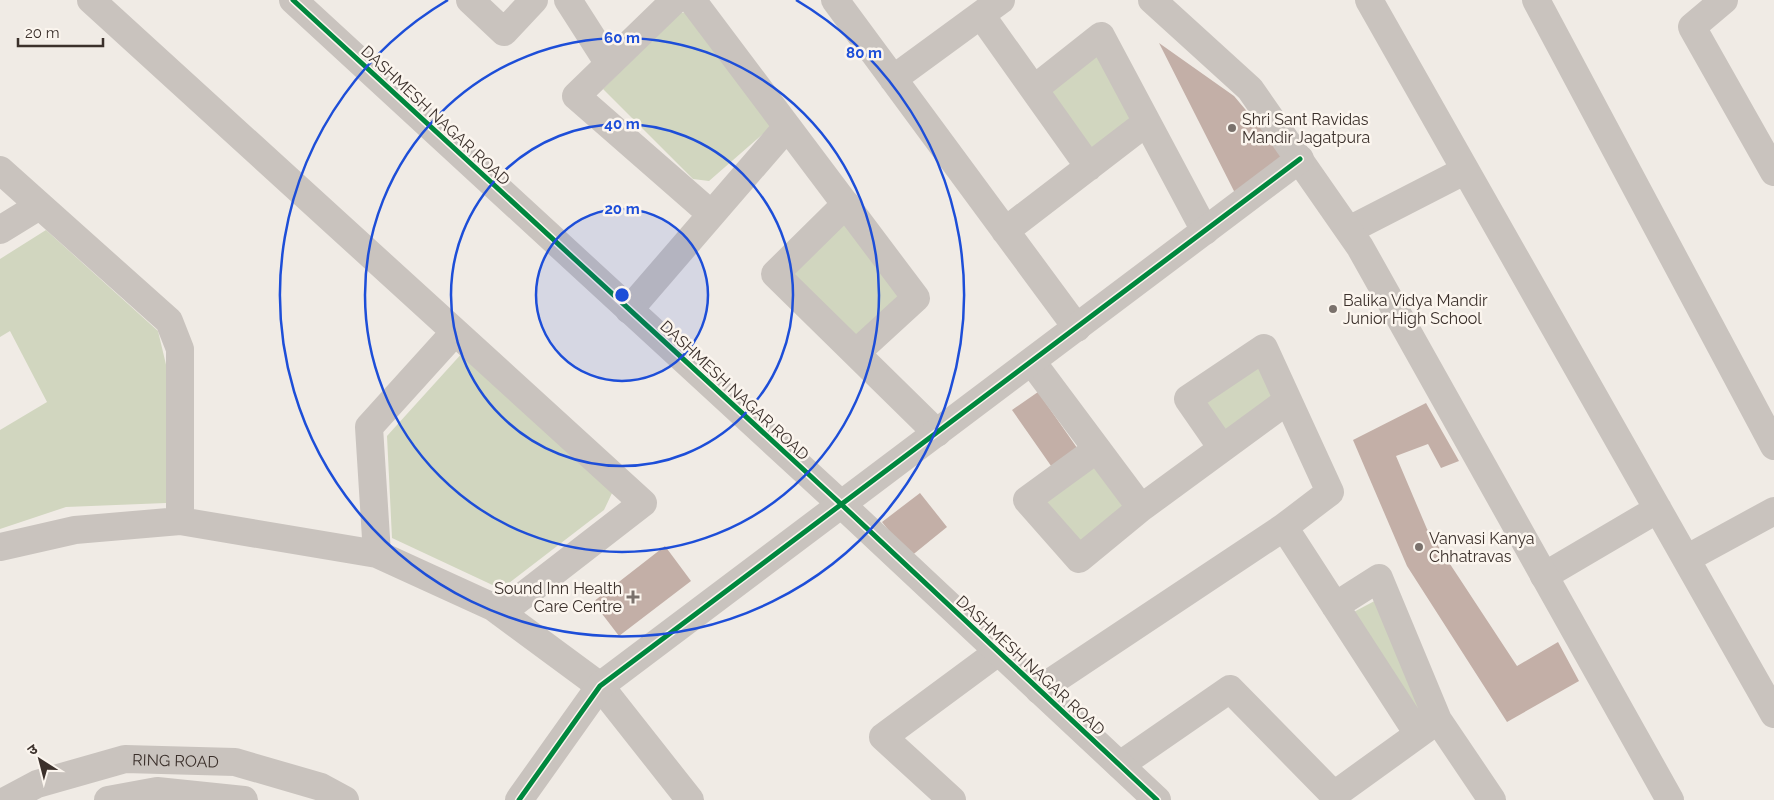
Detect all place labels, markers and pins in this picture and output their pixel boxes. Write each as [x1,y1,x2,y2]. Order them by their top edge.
place label: Shri Sant Ravidas Mandir Jagatpura [1242,110,1370,147]
marker: Shri Sant Ravidas Mandir Jagatpura [1226,122,1238,134]
centre of rings [613,286,631,304]
place label: Balika Vidya Mandir Junior High School [1343,291,1488,328]
marker: Balika Vidya Mandir Junior High School [1327,303,1339,315]
place label: Vanvasi Kanya Chhatravas [1429,529,1535,566]
marker: Vanvasi Kanya Chhatravas [1413,541,1425,553]
place label: Sound Inn Health Care Centre [494,579,622,616]
marker: Sound Inn Health Care Centre [626,590,640,604]

